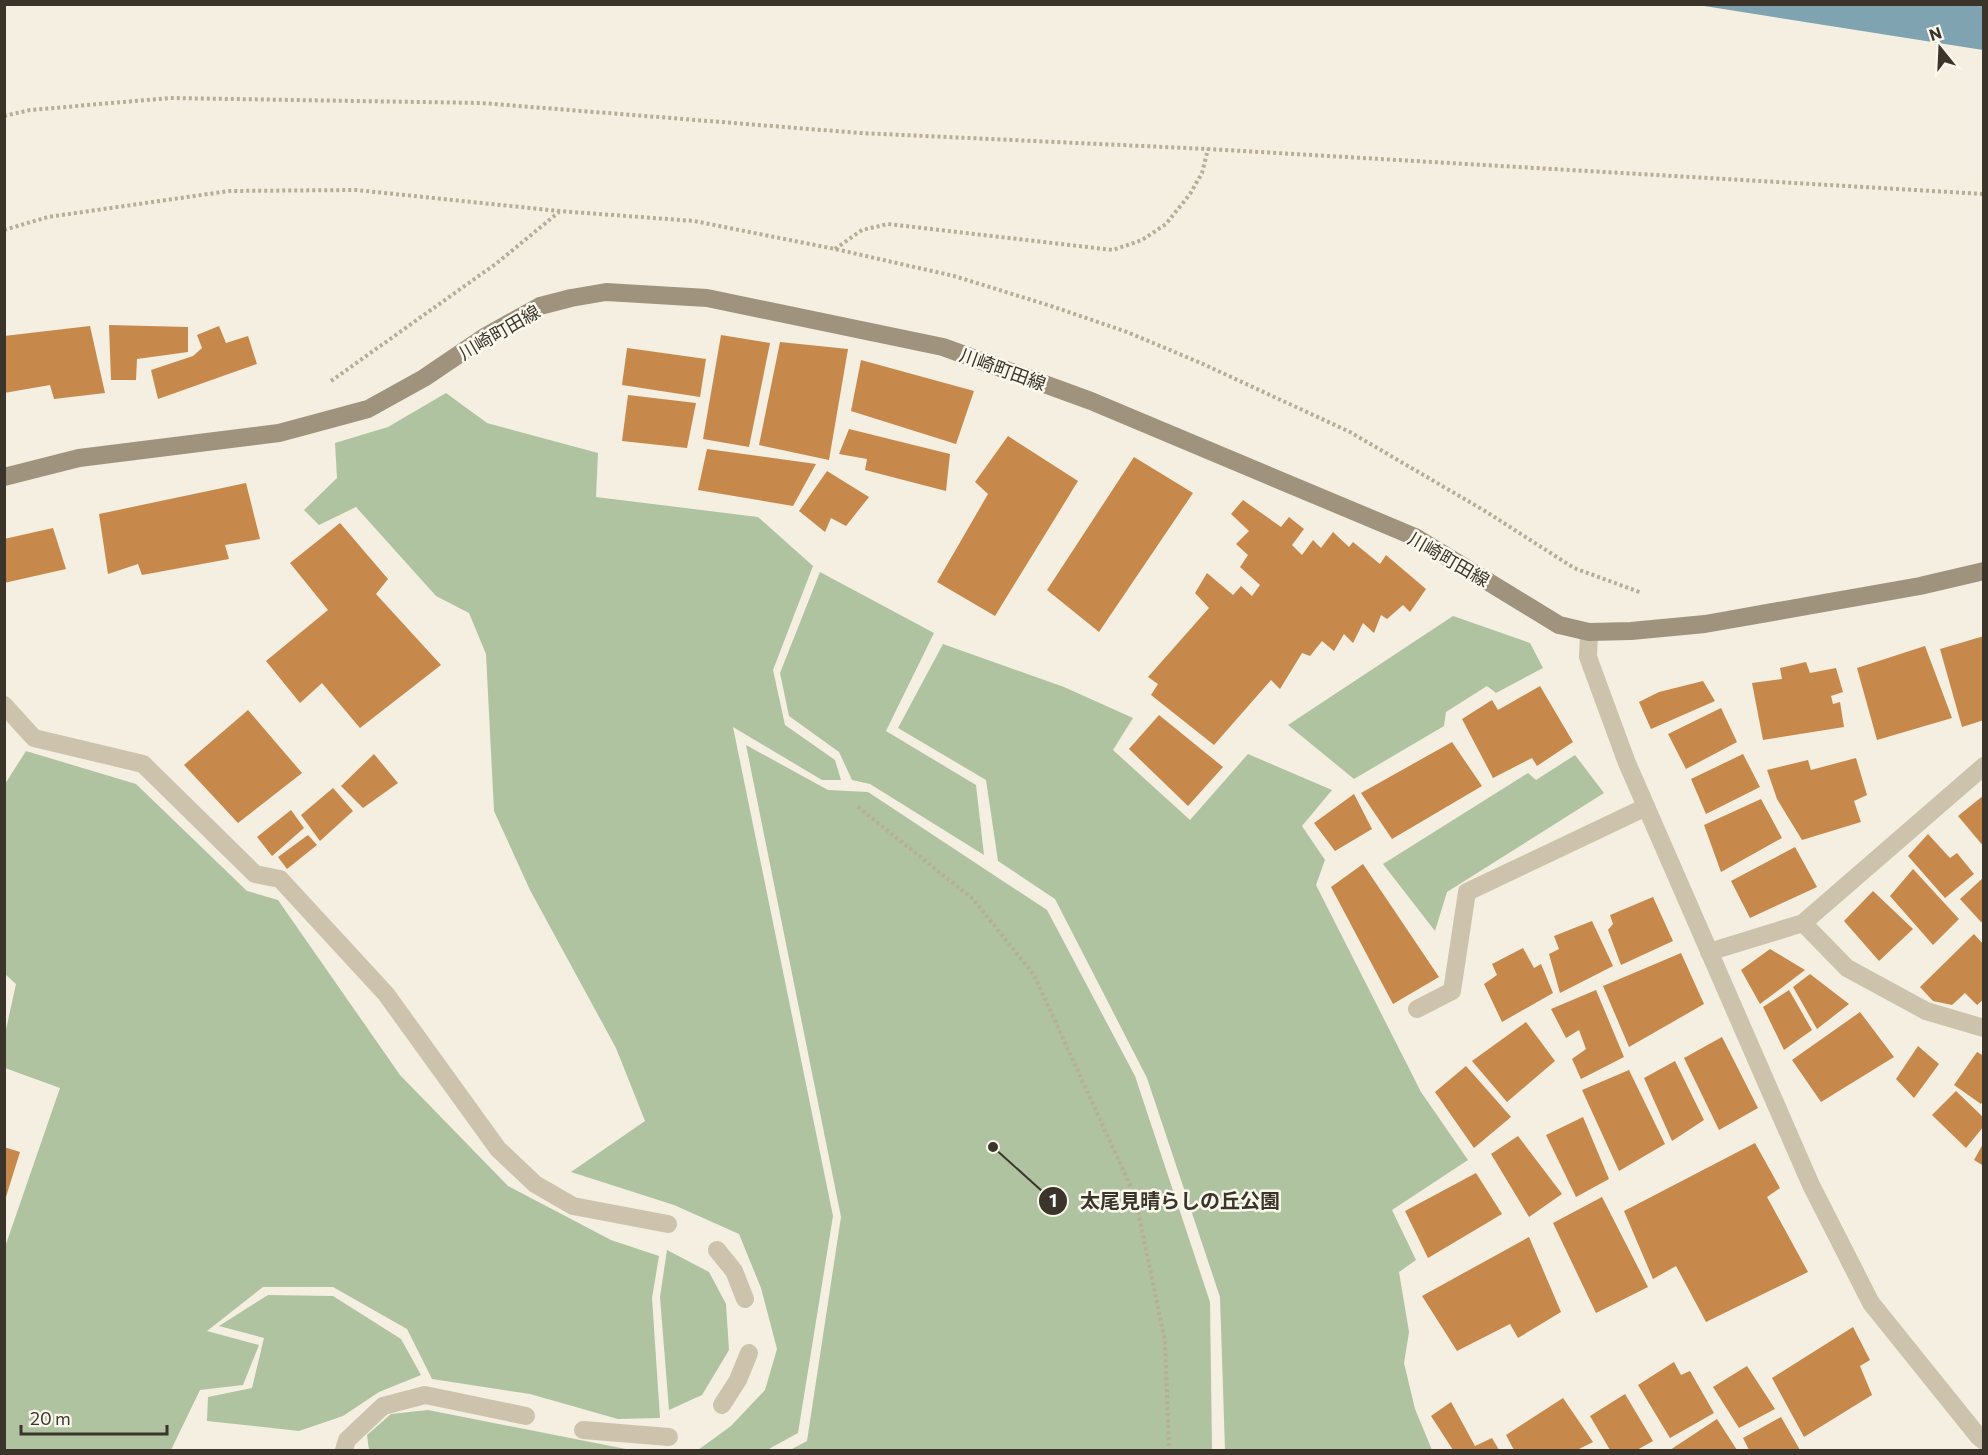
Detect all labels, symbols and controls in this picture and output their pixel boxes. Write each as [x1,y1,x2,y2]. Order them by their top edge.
north arrow [1910,18,1970,78]
text: N [1927,22,1944,44]
street label: 川崎町田線 [455,300,543,364]
street label: 川崎町田線 [957,343,1049,395]
street label: 川崎町田線 [1405,527,1493,591]
callout: 太尾見晴らしの丘公園 [1038,1182,1292,1220]
text: 太尾見晴らしの丘公園 [1080,1188,1280,1212]
text: 1 [1049,1189,1057,1211]
scale bar [21,1398,166,1436]
text: 20 m [30,1407,71,1429]

